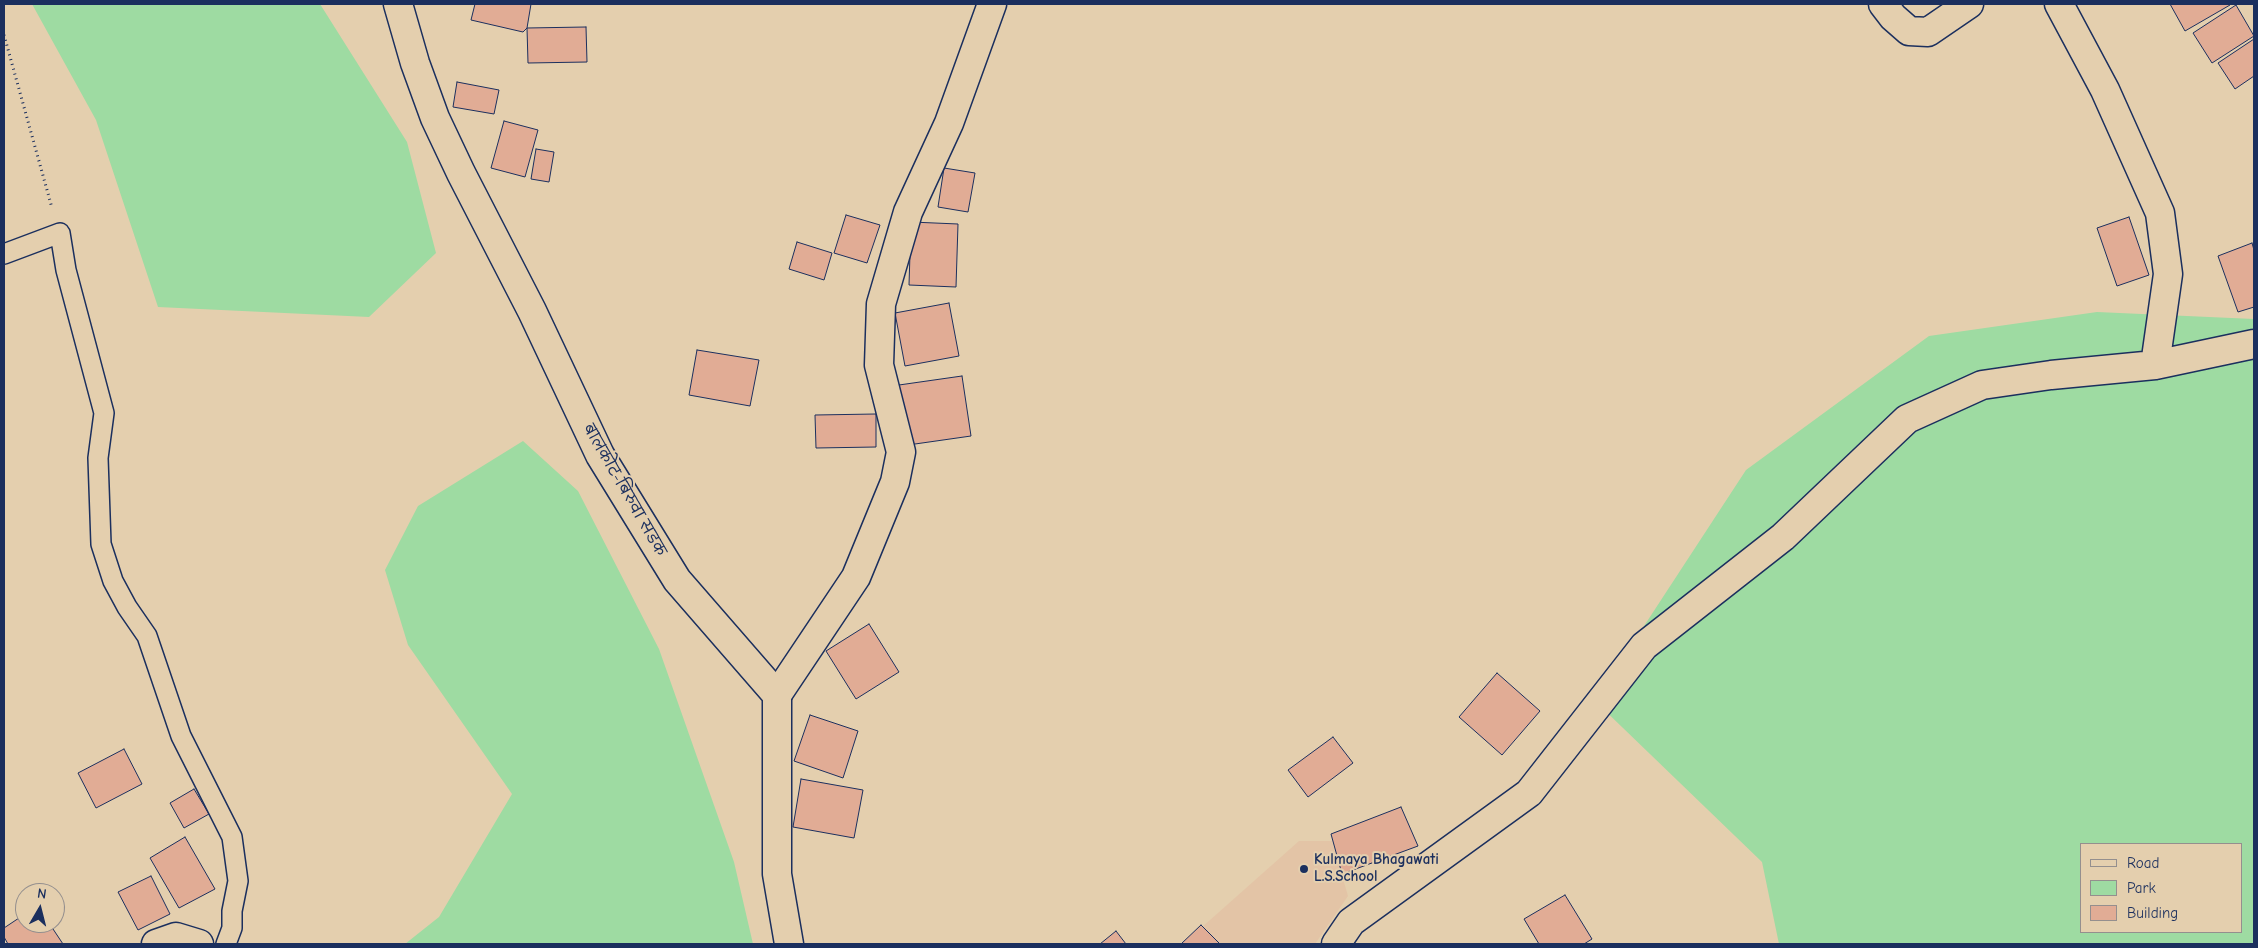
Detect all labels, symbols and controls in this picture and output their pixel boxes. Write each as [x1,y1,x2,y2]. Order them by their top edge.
street label: बालकोट-बिरुवा सडक [579,421,669,559]
legend [2080,843,2243,933]
place label: Kulmaya Bhagawati L.S.School [1314,851,1439,886]
text: Road [2127,854,2159,872]
marker: Kulmaya Bhagawati L.S.School [1298,863,1310,875]
text: Park [2127,879,2156,897]
north arrow [15,883,65,933]
text: N [36,885,48,903]
text: Building [2127,904,2178,922]

